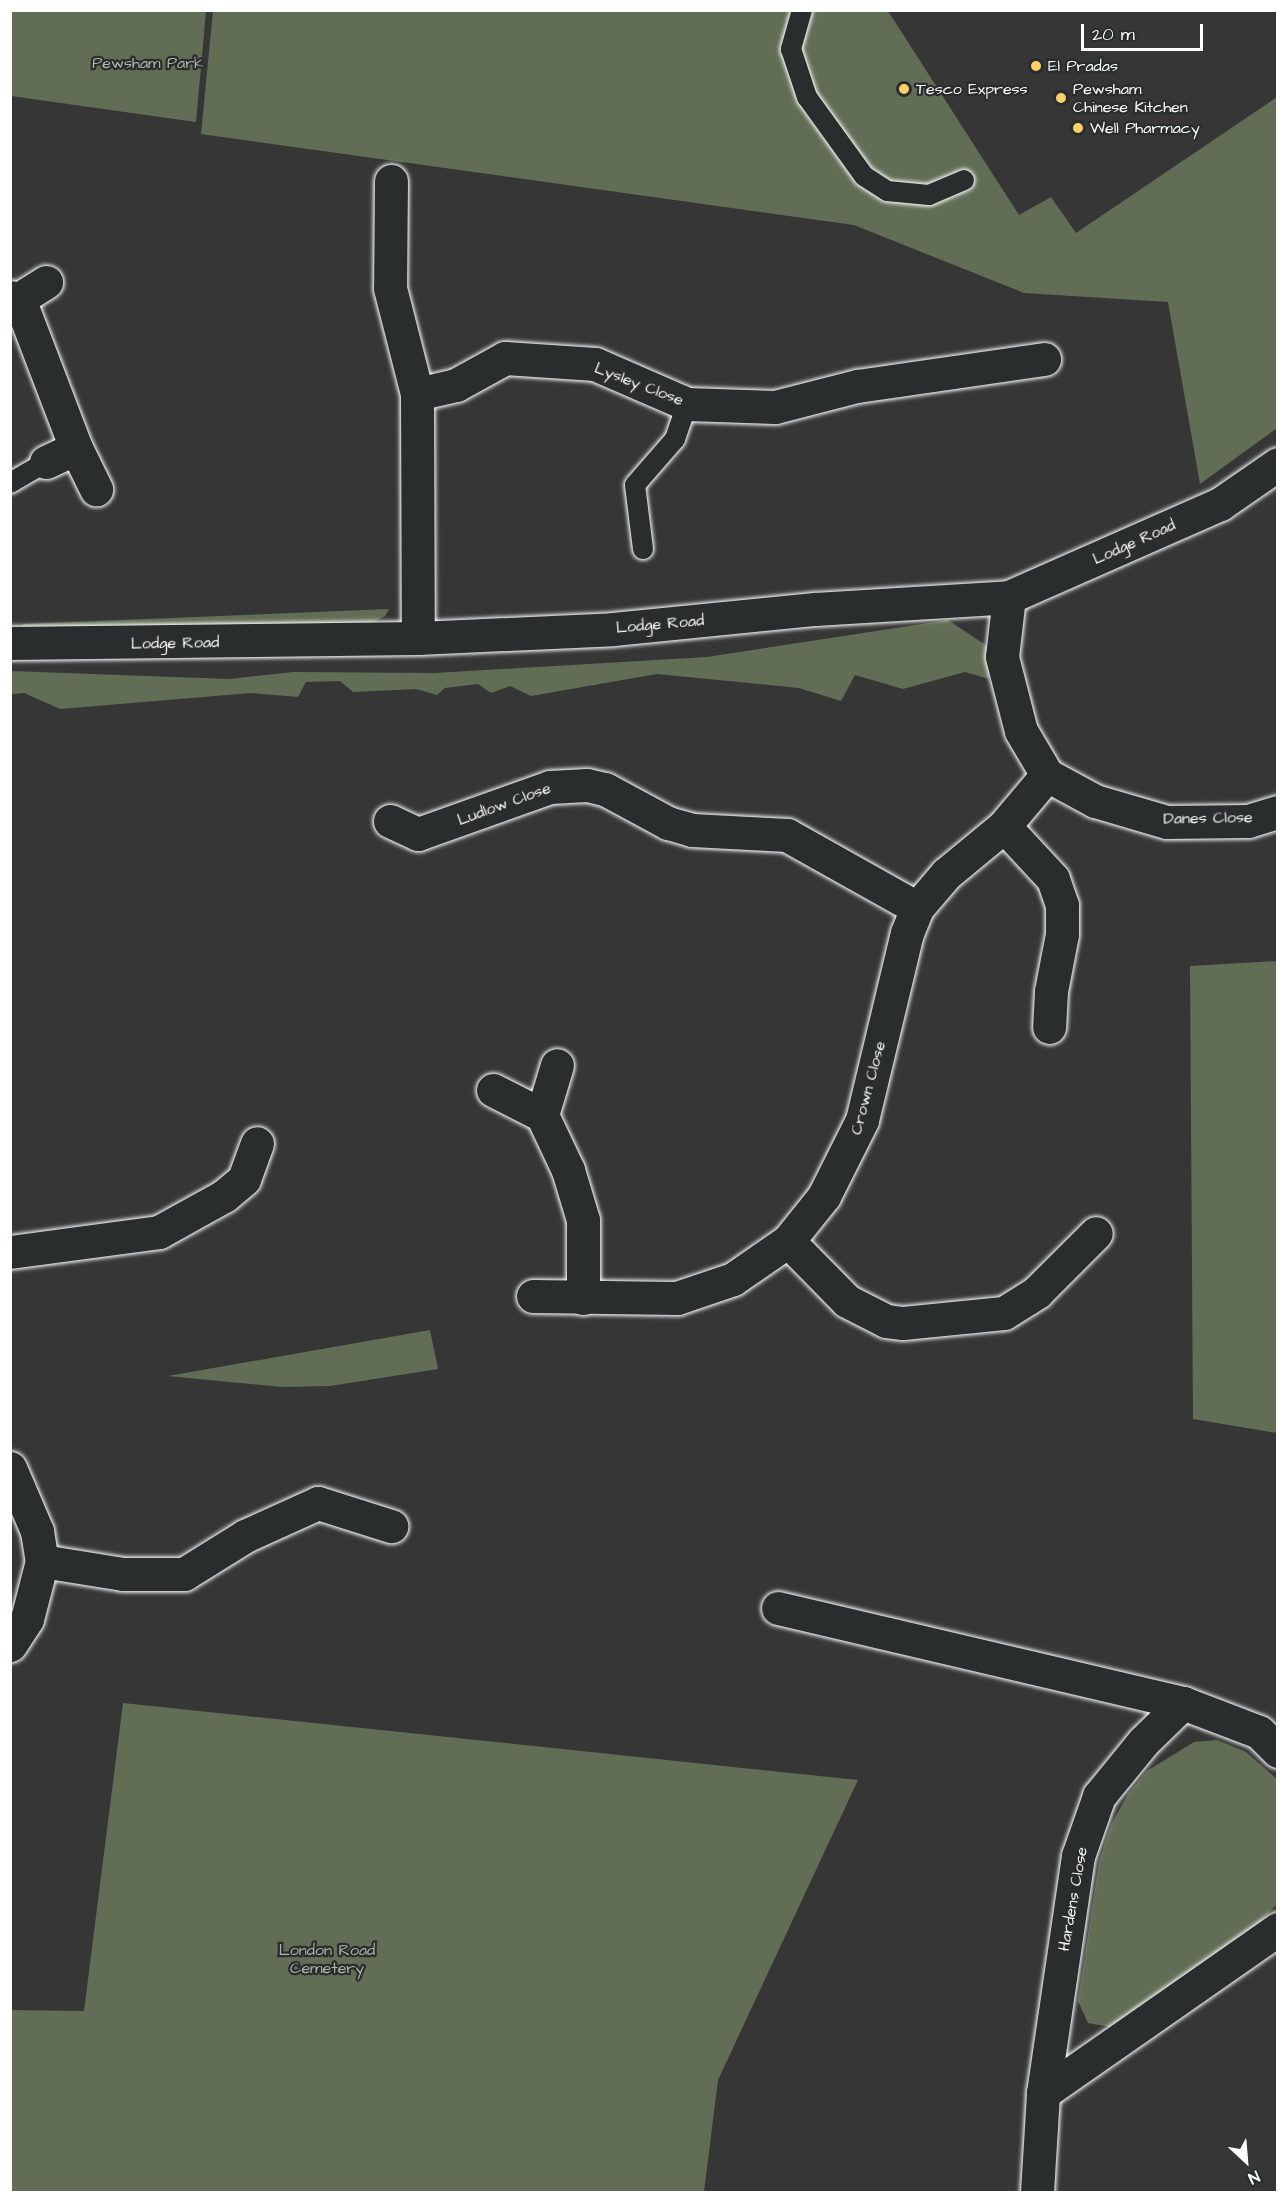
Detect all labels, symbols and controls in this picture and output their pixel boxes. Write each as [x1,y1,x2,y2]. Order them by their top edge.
scale bar [1084,12,1206,50]
text: 20 m [1092,22,1135,47]
park label: Pewsham Park [92,53,204,73]
place label: El Pradas [1048,56,1118,76]
marker: El Pradas [1029,59,1043,73]
place label: Tesco Express [916,79,1028,99]
place label: Pewsham Chinese Kitchen [1073,79,1188,117]
marker: Tesco Express [897,82,911,96]
marker: Pewsham Chinese Kitchen [1054,91,1068,105]
place label: Well Pharmacy [1090,118,1200,138]
marker: Well Pharmacy [1071,121,1085,135]
street label: Lysley Close [592,358,686,410]
street label: Lodge Road [1090,515,1178,569]
street label: Lodge Road [615,611,705,637]
street label: Lodge Road [131,633,219,653]
street label: Ludlow Close [455,778,553,830]
street label: Danes Close [1163,808,1253,828]
street label: Crown Close [846,1039,890,1137]
street label: Hardens Close [1054,1845,1092,1953]
park label: London Road Cemetery [279,1940,375,1978]
north arrow [1216,2131,1276,2191]
text: N [1245,2165,1263,2189]

